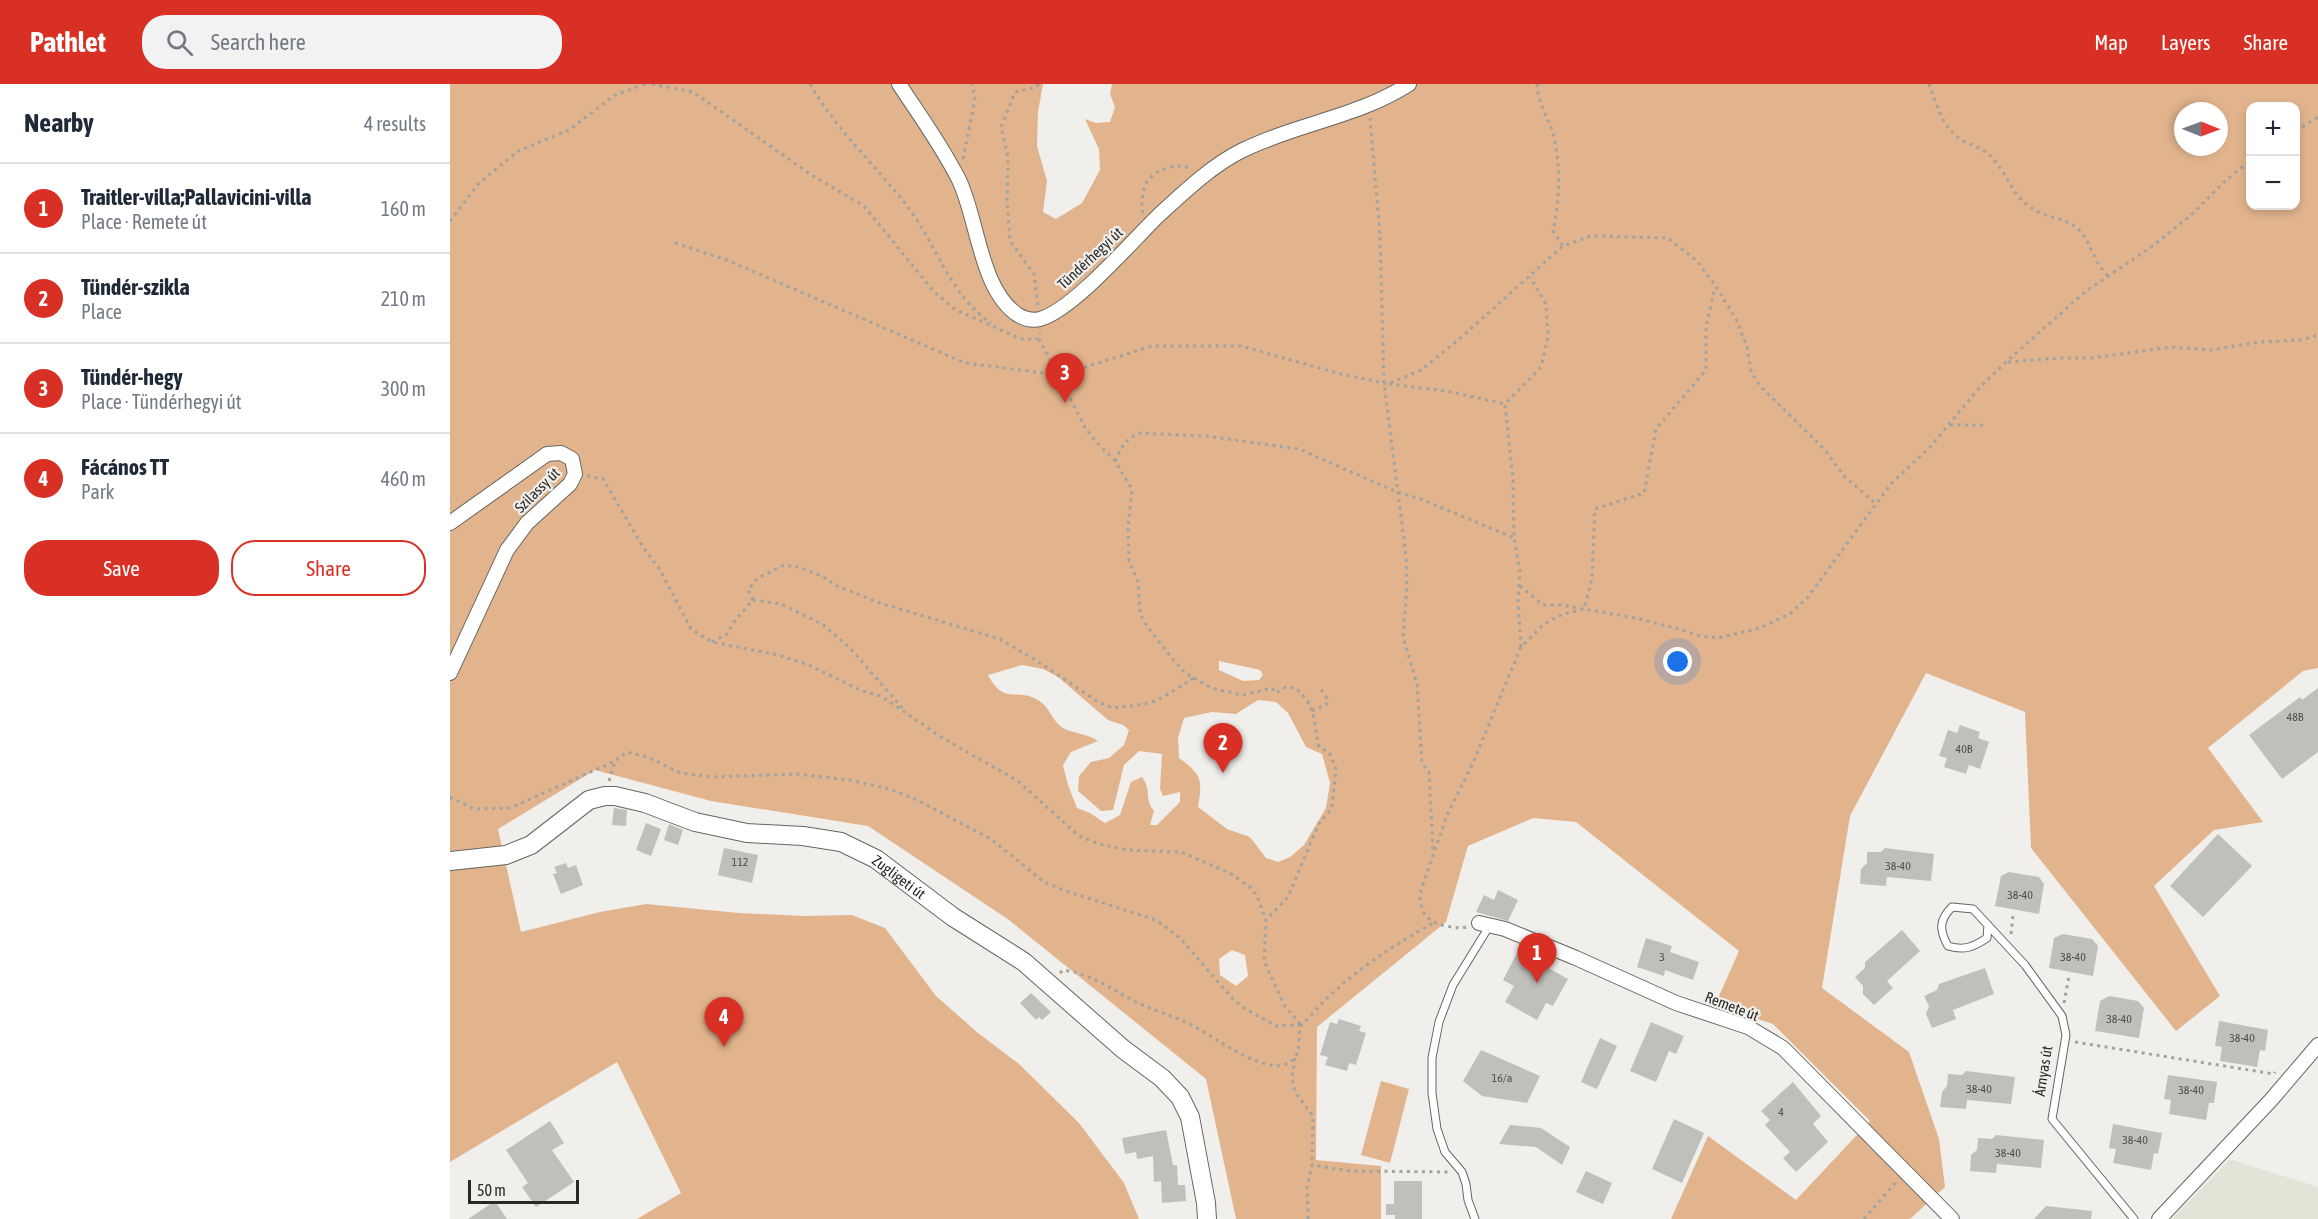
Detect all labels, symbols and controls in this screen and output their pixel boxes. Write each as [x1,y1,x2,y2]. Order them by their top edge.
search box [142,15,562,69]
text: Pathlet [30,26,106,58]
icon: search [163,26,196,59]
text: Search here [211,29,306,55]
text: Map [2094,30,2128,54]
text: Layers [2161,30,2211,54]
text: Share [2244,30,2288,54]
north arrow [2174,102,2228,156]
map controls [2246,102,2300,210]
button: + [2246,102,2300,156]
text: Nearby [24,108,94,138]
text: 4 results [364,112,426,135]
button: − [2246,156,2300,210]
text: Traitler-villa;Pallavicini-villa [81,184,312,210]
text: 1 [39,197,48,220]
text: 160 m [381,197,426,220]
text: Place · Remete út [81,210,207,233]
street label: Tündérhegyi út [1054,224,1126,292]
text: Tündér-szikla [81,274,190,300]
text: 2 [39,287,48,310]
text: 210 m [381,287,426,310]
text: Place [81,300,122,323]
pin: 3 [1046,354,1084,403]
text: Tündér-hegy [81,364,182,390]
text: 3 [39,377,48,400]
text: 300 m [381,377,426,400]
text: Place · Tündérhegyi út [81,390,242,413]
text: Fácános TT [81,454,169,480]
street label: Szilassy út [511,464,563,516]
text: 4 [39,467,48,490]
text: 460 m [381,467,426,490]
text: Park [81,480,114,503]
button: Save [24,540,219,596]
button: Share [231,540,426,596]
your location [1663,647,1692,676]
house number: 48B [2287,710,2304,724]
pin: 2 [1204,724,1242,773]
house number: 40B [1956,742,1973,756]
street label: Zugligeti út [869,851,929,902]
house number: 112 [732,855,748,869]
house number: 38-40 [1885,859,1911,873]
house number: 38-40 [2007,888,2033,902]
pin: 1 [1518,934,1556,983]
house number: 3 [1659,950,1665,964]
house number: 38-40 [2060,950,2086,964]
street label: Remete út [1703,988,1761,1024]
pin: 4 [704,998,744,1047]
house number: 38-40 [2106,1012,2132,1026]
house number: 38-40 [2229,1031,2255,1045]
street label: Árnyas út [2031,1044,2055,1098]
house number: 16/a [1492,1071,1512,1085]
house number: 38-40 [1966,1082,1992,1096]
house number: 38-40 [2178,1083,2204,1097]
house number: 4 [1778,1105,1784,1119]
house number: 38-40 [2122,1133,2148,1147]
house number: 38-40 [1995,1146,2021,1160]
scale bar [468,1177,579,1204]
text: 50 m [477,1181,506,1199]

